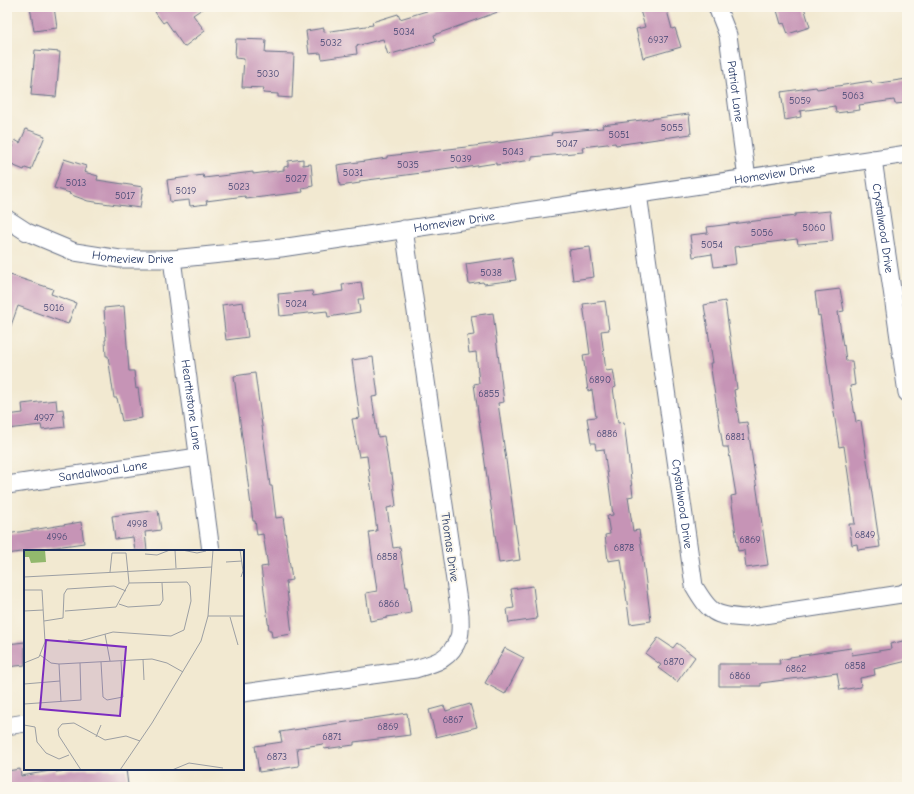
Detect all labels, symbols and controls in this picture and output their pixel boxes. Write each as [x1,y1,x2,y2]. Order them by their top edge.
house number: 5034 [393,26,415,38]
house number: 6937 [648,34,669,46]
house number: 5032 [320,37,342,49]
street label: Patriot Lane [724,60,746,123]
house number: 5030 [257,68,279,80]
house number: 5063 [842,90,864,102]
house number: 5059 [789,95,811,107]
house number: 5055 [661,122,683,134]
house number: 5051 [609,129,629,141]
house number: 5047 [556,138,578,150]
house number: 5043 [502,146,524,158]
house number: 5039 [450,153,472,165]
house number: 5035 [397,159,419,171]
street label: Homeview Drive [733,161,816,187]
house number: 5031 [343,167,363,179]
house number: 5027 [285,173,307,185]
house number: 5013 [66,177,86,189]
house number: 5023 [228,181,250,193]
street label: Crystalwood Drive [870,183,896,274]
house number: 5019 [176,185,196,197]
house number: 5017 [115,190,135,202]
street label: Homeview Drive [413,209,496,235]
house number: 5060 [802,222,826,234]
house number: 5056 [751,227,773,239]
house number: 5054 [701,239,723,251]
street label: Homeview Drive [91,248,174,266]
house number: 5038 [480,267,502,279]
house number: 5024 [285,298,307,310]
house number: 5016 [44,302,64,314]
street label: Hearthstone Lane [178,359,204,451]
house number: 6890 [589,374,611,386]
house number: 6855 [478,388,500,400]
house number: 4997 [34,412,54,424]
house number: 6886 [596,428,618,440]
house number: 6881 [725,431,745,443]
street label: Sandalwood Lane [58,458,148,484]
street label: Crystalwood Drive [669,458,696,550]
street label: Thomas Drive [438,511,462,583]
house number: 4998 [127,518,147,530]
house number: 6849 [855,529,875,541]
house number: 4996 [47,531,67,543]
house number: 6869 [739,534,761,546]
house number: 6878 [614,542,634,554]
inset map [24,550,244,770]
house number: 6858 [376,551,398,563]
house number: 6866 [378,598,400,610]
house number: 6870 [663,656,685,668]
house number: 6858 [844,660,866,672]
house number: 6862 [785,663,807,675]
house number: 6866 [729,670,751,682]
house number: 6867 [443,714,464,726]
house number: 6869 [377,721,399,733]
house number: 6871 [322,731,342,743]
house number: 6873 [267,751,287,763]

